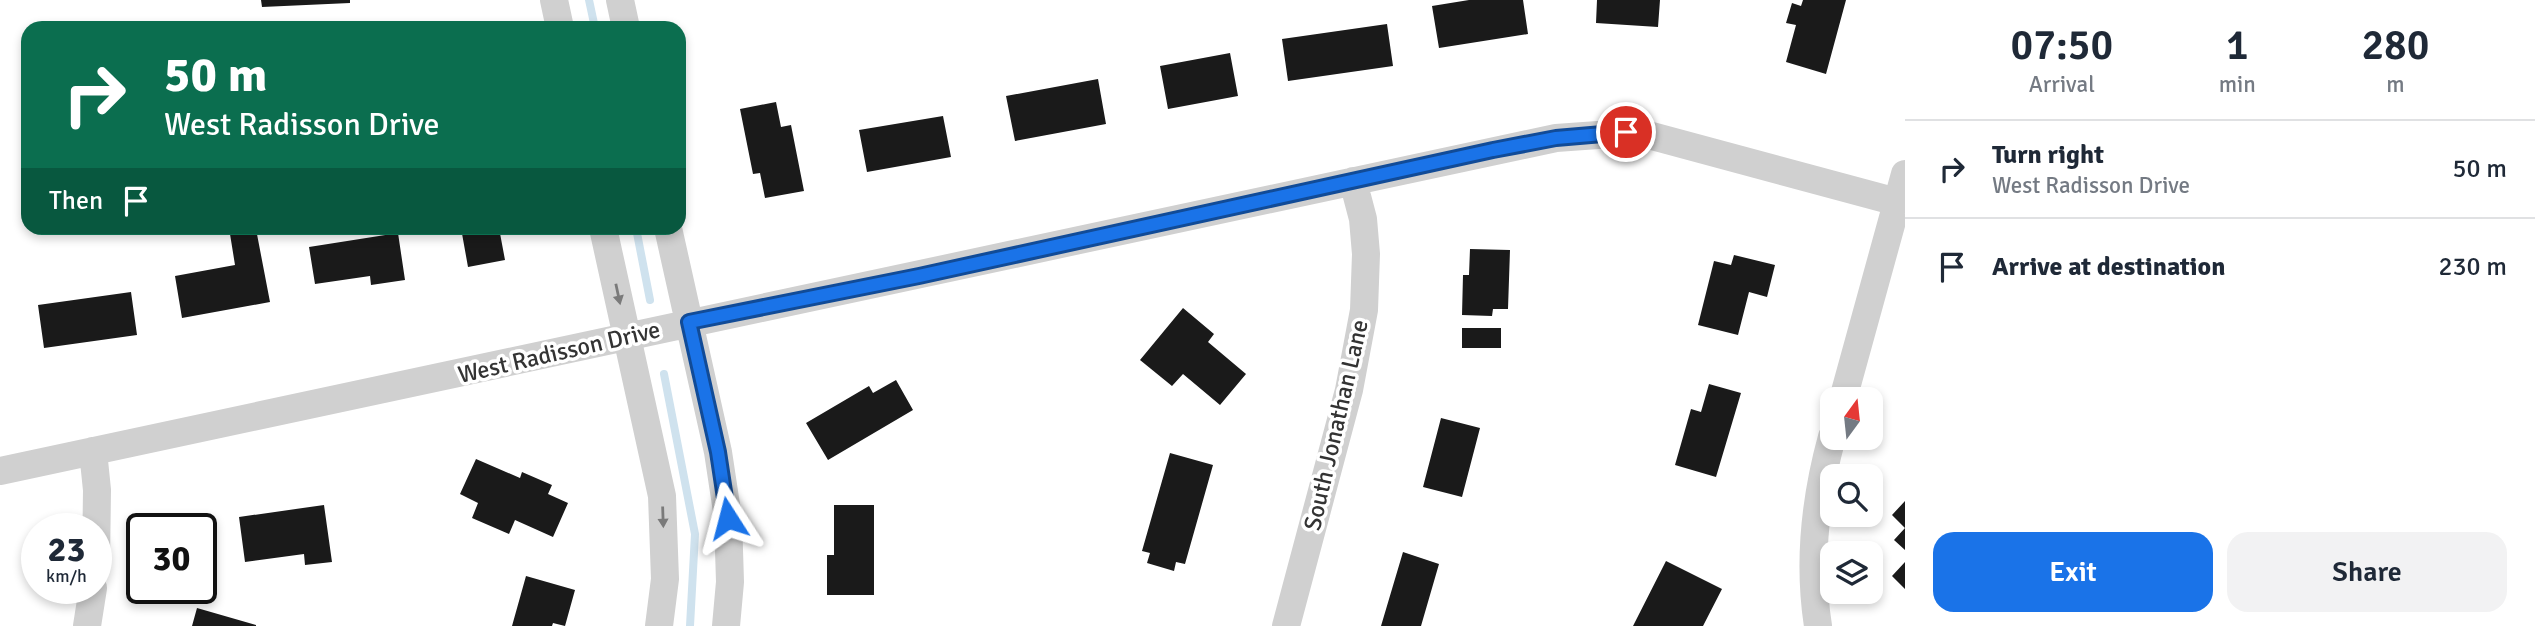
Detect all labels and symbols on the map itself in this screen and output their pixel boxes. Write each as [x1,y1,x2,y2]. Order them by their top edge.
pin [1596,102,1656,162]
one-way arrow [612,283,623,305]
street label: West Radisson Drive [455,314,663,390]
street label: South Jonathan Lane [1297,317,1375,533]
north arrow [1820,387,1883,450]
position arrow [691,481,765,555]
one-way arrow [657,506,669,528]
speed limit sign: 30 [126,513,217,604]

